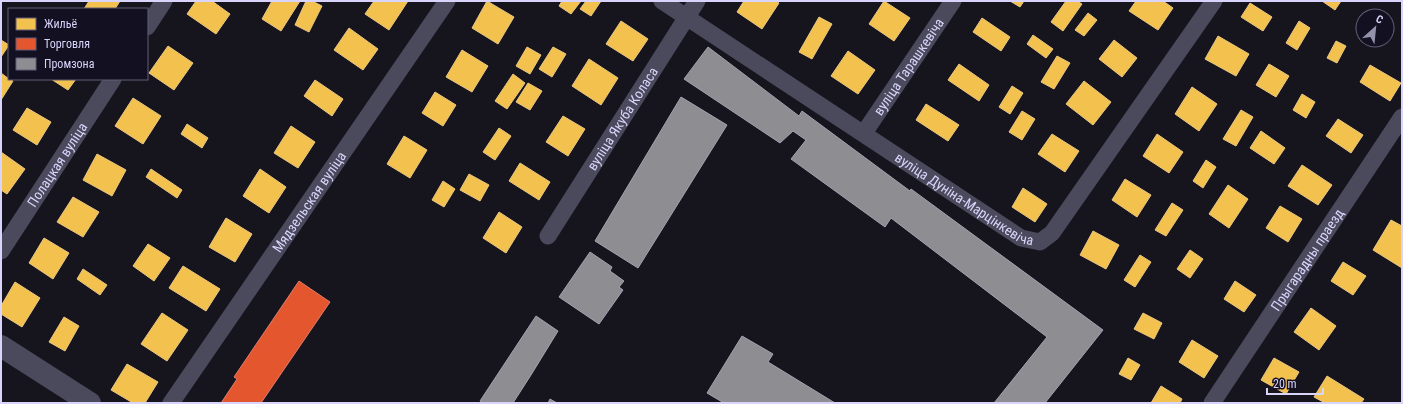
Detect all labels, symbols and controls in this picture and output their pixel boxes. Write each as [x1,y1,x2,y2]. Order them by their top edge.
legend [8,8,148,80]
north arrow [1355,8,1395,48]
text: С [1374,12,1385,27]
street label: вуліца Тарашкевіча [870,15,947,118]
text: Жильё [44,17,77,31]
text: Торговля [44,37,90,51]
text: Промзона [44,57,95,71]
street label: вуліца Якуба Коласа [584,64,661,173]
street label: Полацкая вуліца [24,120,90,210]
street label: Мядзельская вуліца [269,148,349,255]
street label: вуліца Дуніна-Марцінкевіча [892,149,1035,248]
street label: Прыгарадны праезд [1268,205,1347,314]
scale bar [1267,370,1323,396]
text: 20 m [1273,377,1297,391]

